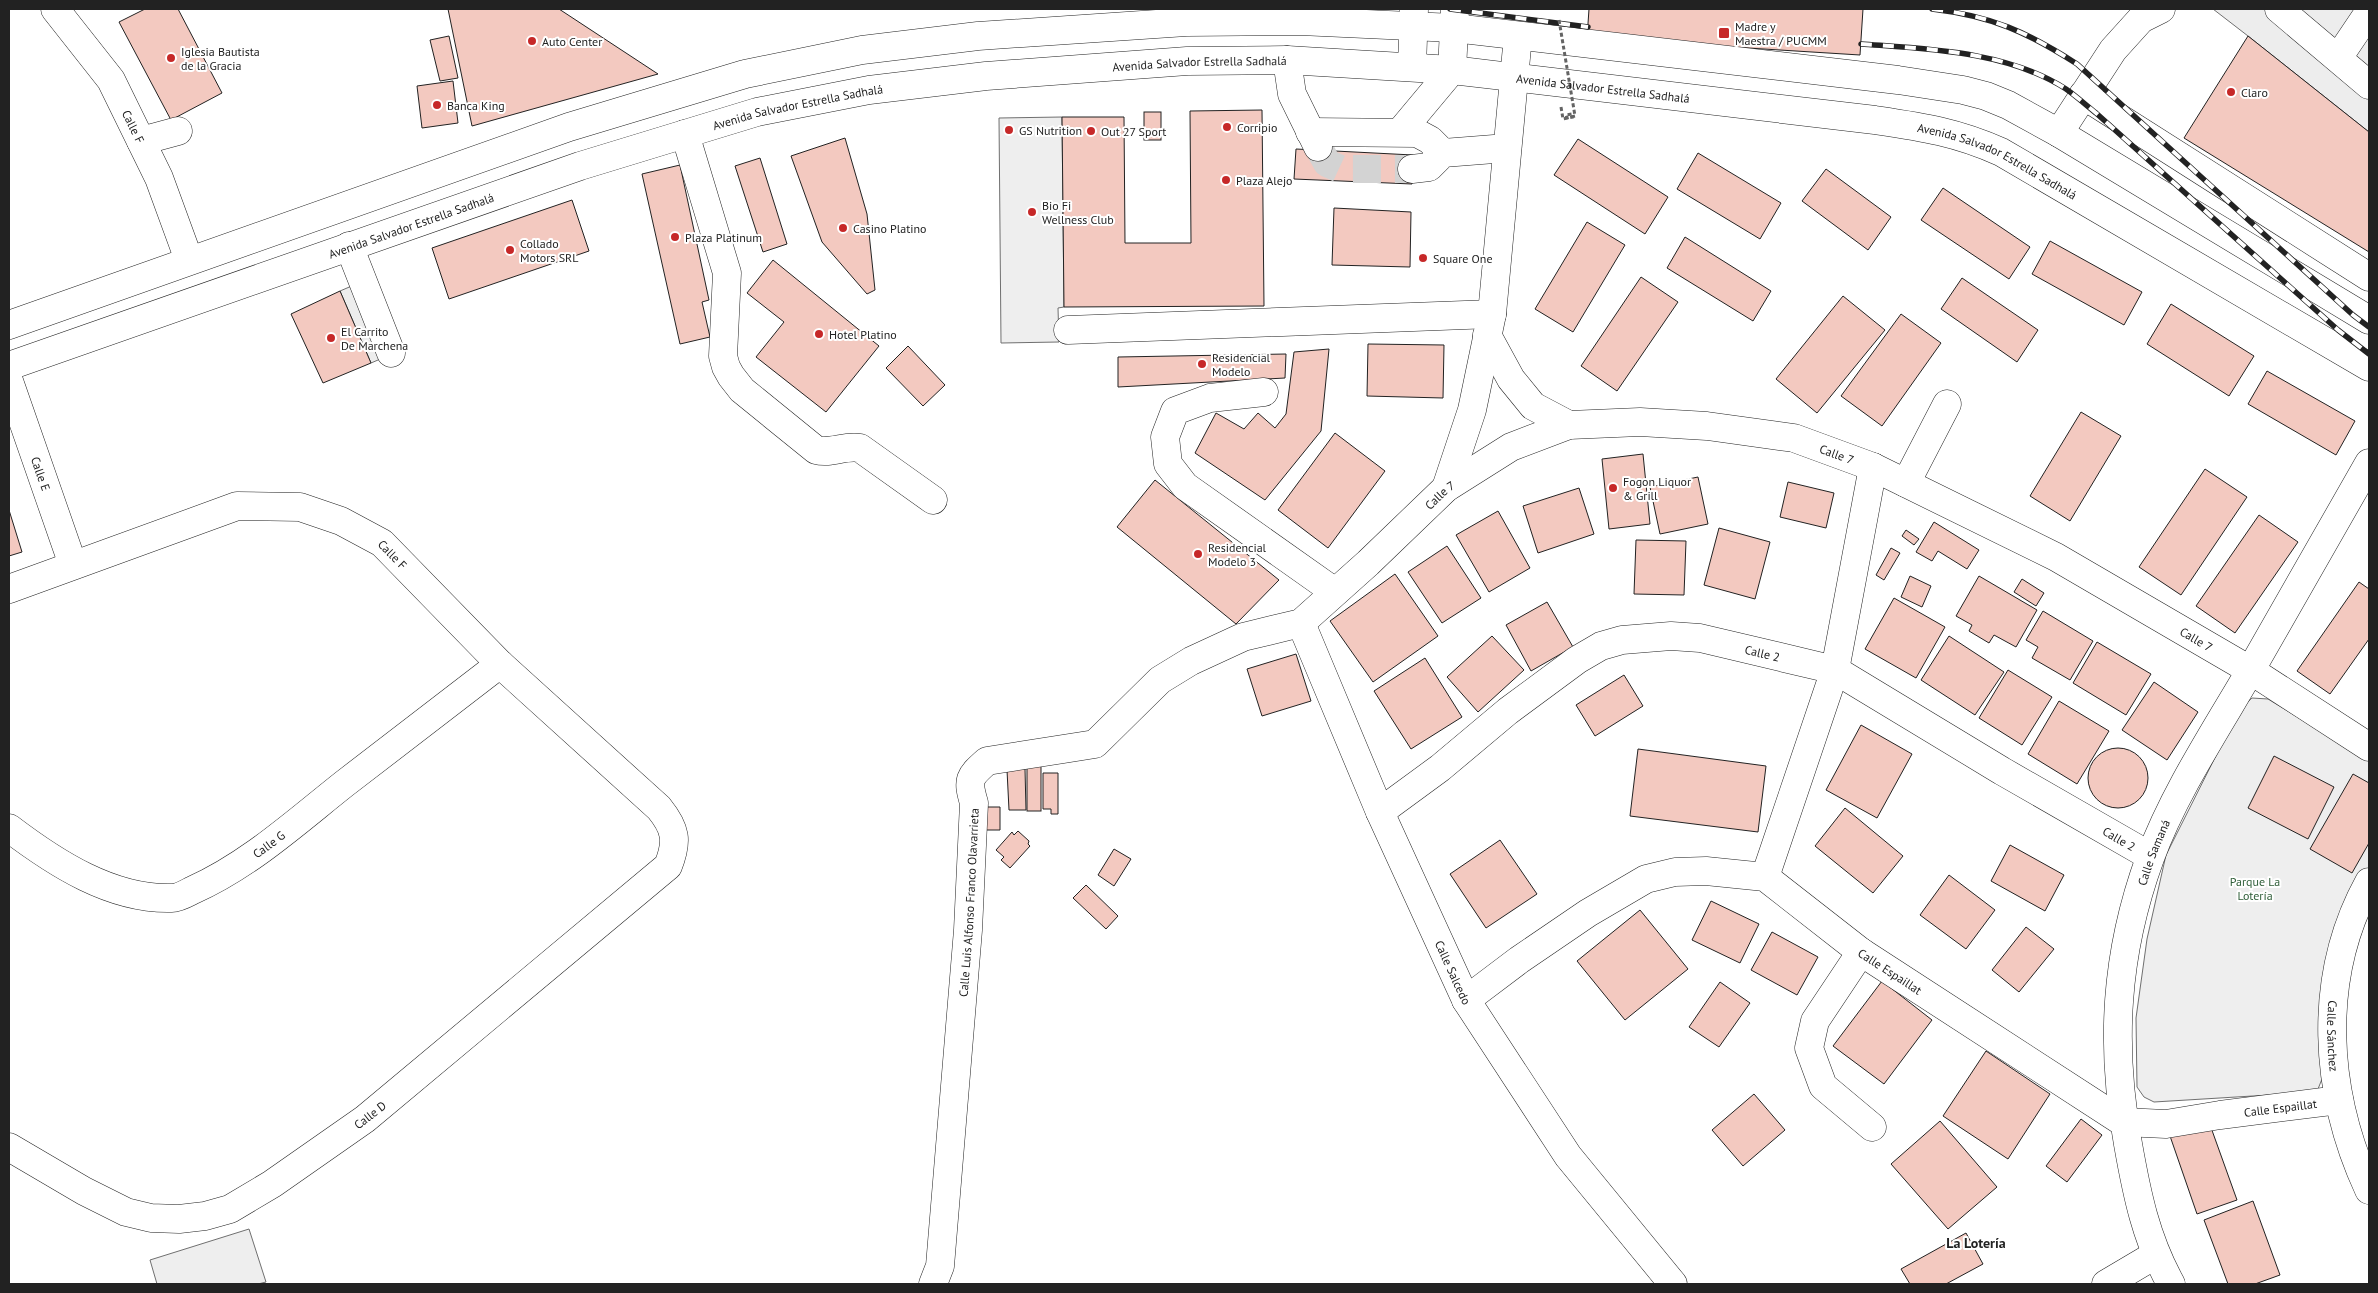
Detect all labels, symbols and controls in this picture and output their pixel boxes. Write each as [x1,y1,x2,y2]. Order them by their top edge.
place label: Madre y Maestra / PUCMM [1735,19,1827,48]
marker: Madre y Maestra / PUCMM [1717,26,1731,40]
place label: Auto Center [542,34,602,49]
marker: Auto Center [526,35,538,47]
place label: Iglesia Bautista de la Gracia [181,44,260,73]
marker: Iglesia Bautista de la Gracia [165,52,177,64]
street label: Avenida Salvador Estrella Sadhalá [1112,53,1287,74]
street label: Avenida Salvador Estrella Sadhalá [1516,70,1691,106]
street label: Avenida Salvador Estrella Sadhalá [711,81,884,133]
place label: Claro [2241,85,2268,100]
marker: Claro [2225,86,2237,98]
place label: Banca King [447,98,505,113]
marker: Banca King [431,99,443,111]
street label: Calle F [119,107,148,145]
street label: Avenida Salvador Estrella Sadhalá [1916,119,2080,202]
place label: Corripio [1237,120,1277,135]
marker: Corripio [1221,121,1233,133]
place label: GS Nutrition [1019,123,1082,138]
marker: GS Nutrition [1003,124,1015,136]
place label: Out 27 Sport [1101,124,1166,139]
marker: Out 27 Sport [1085,125,1097,137]
place label: Plaza Alejo [1236,173,1293,188]
marker: Plaza Alejo [1220,174,1232,186]
street label: Avenida Salvador Estrella Sadhalá [326,189,496,261]
place label: Bio Fi Wellness Club [1042,198,1114,227]
marker: Bio Fi Wellness Club [1026,206,1038,218]
place label: Casino Platino [853,221,927,236]
marker: Casino Platino [837,222,849,234]
place label: Plaza Platinum [685,230,762,245]
marker: Plaza Platinum [669,231,681,243]
place label: Collado Motors SRL [520,236,578,265]
marker: Collado Motors SRL [504,244,516,256]
place label: Square One [1433,251,1493,266]
marker: Square One [1417,252,1429,264]
place label: El Carrito De Marchena [341,324,408,353]
place label: Hotel Platino [829,327,897,342]
marker: Hotel Platino [813,328,825,340]
marker: El Carrito De Marchena [325,332,337,344]
place label: Residencial Modelo [1212,350,1271,379]
marker: Residencial Modelo [1196,358,1208,370]
street label: Calle 7 [1818,441,1856,467]
street label: Calle E [28,454,54,493]
place label: Fogon Liquor & Grill [1623,474,1691,503]
street label: Calle 7 [1421,477,1457,512]
marker: Fogon Liquor & Grill [1607,482,1619,494]
street label: Calle F [375,536,410,572]
place label: Residencial Modelo 3 [1208,540,1267,569]
marker: Residencial Modelo 3 [1192,548,1204,560]
street label: Calle 7 [2177,623,2216,654]
street label: Calle 2 [1743,641,1781,664]
street label: Calle Luis Alfonso Franco Olavarrieta [955,808,981,997]
street label: Calle Samaná [2134,817,2173,887]
street label: Calle 2 [2100,823,2138,854]
street label: Calle G [249,827,288,861]
park label: Parque La Lotería [2230,874,2280,903]
street label: Calle Salcedo [1432,938,1474,1007]
street label: Calle Espaillat [1855,945,1925,997]
street label: Calle Sánchez [2325,1000,2342,1072]
street label: Calle Espaillat [2243,1095,2318,1119]
street label: Calle D [351,1098,389,1132]
district label: La Lotería [1946,1234,2006,1252]

